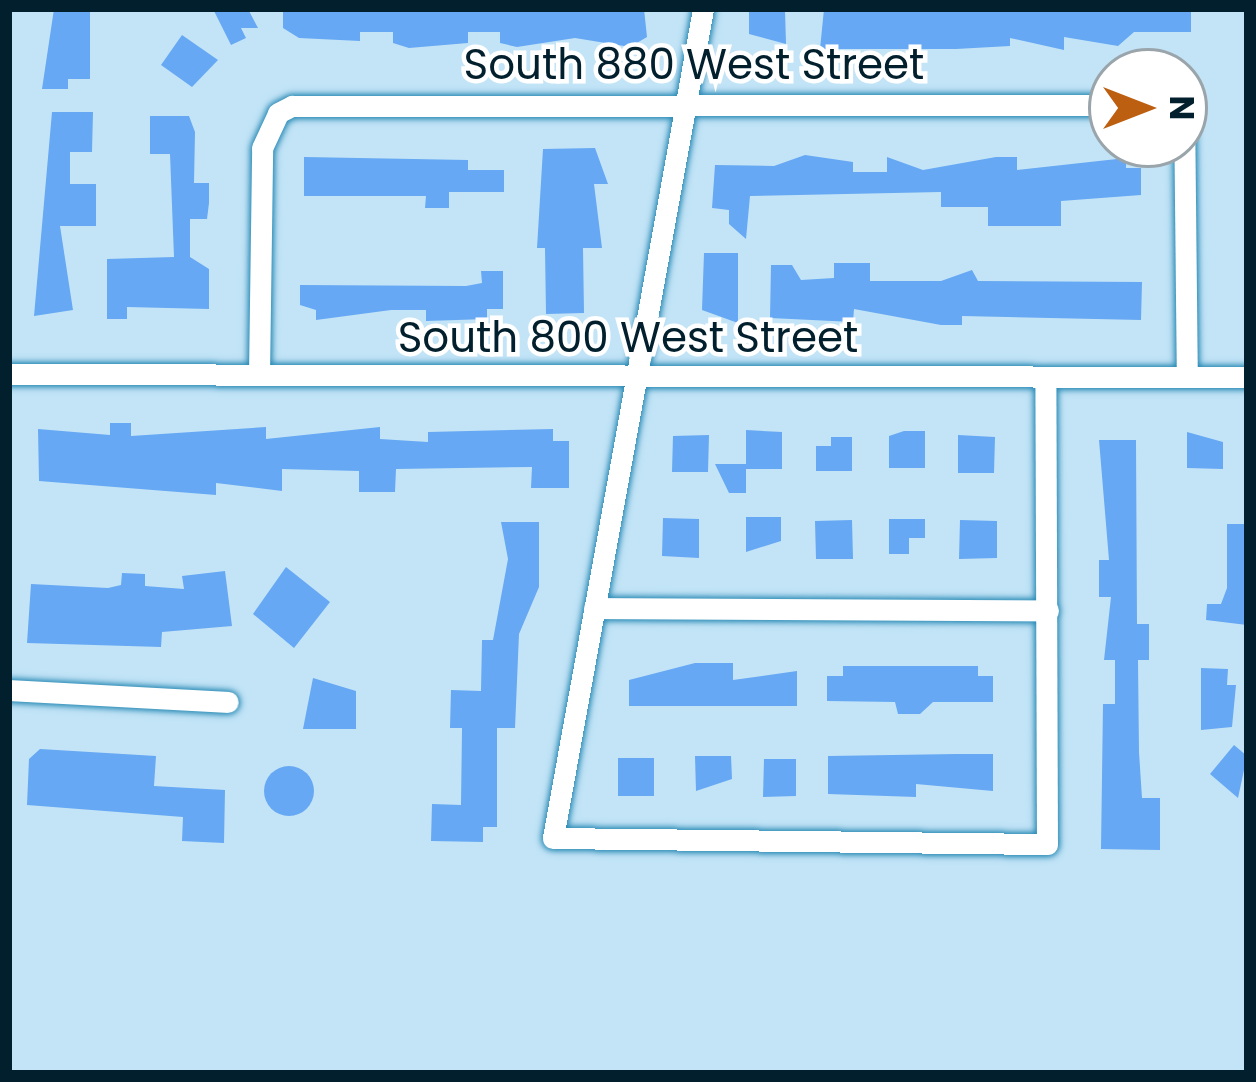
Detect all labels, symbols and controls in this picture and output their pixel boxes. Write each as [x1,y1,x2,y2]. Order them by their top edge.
street label: South 880 West Street [464,40,924,90]
north arrow [1088,48,1208,168]
text: N [1158,96,1205,120]
street label: South 800 West Street [398,313,858,363]

